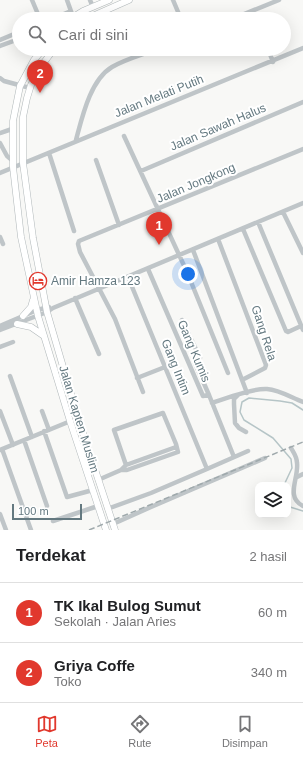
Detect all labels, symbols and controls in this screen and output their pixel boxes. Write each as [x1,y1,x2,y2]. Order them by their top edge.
search box [12,12,291,56]
icon: search [26,23,48,45]
text: Cari di sini [58,26,128,43]
pin: 2 [27,60,53,93]
street label: Jalan Melati Putih [112,72,206,120]
street label: Jalan Sawah Halus [168,100,268,154]
street label: Jalan Jongkong [155,160,237,206]
pin: 1 [146,212,172,245]
your location [178,264,198,284]
hotel icon: Amir Hamza 123 [28,271,48,291]
place label: Amir Hamza 123 [51,274,141,288]
street label: Gang Rela [248,304,280,363]
street label: Gang Kumis [175,318,213,384]
street label: Gang Intim [159,337,193,397]
street label: Jalan Kapten Muslim [56,364,102,474]
map controls [255,482,291,518]
button: layers [255,482,291,518]
scale bar [12,502,82,521]
text: 100 m [18,505,49,517]
text: Terdekat [16,546,86,565]
text: 2 hasil [249,549,287,564]
text: TK Ikal Bulog Sumut [54,597,201,614]
text: 1 [25,605,33,620]
text: 60 m [258,605,287,620]
text: Sekolah · Jalan Aries [54,614,176,629]
text: Griya Coffe [54,657,135,674]
text: 2 [25,665,33,680]
text: 340 m [251,665,287,680]
text: Toko [54,674,81,689]
tab: Peta [35,713,58,749]
tab: Rute [128,713,152,749]
tab: Disimpan [222,713,268,749]

